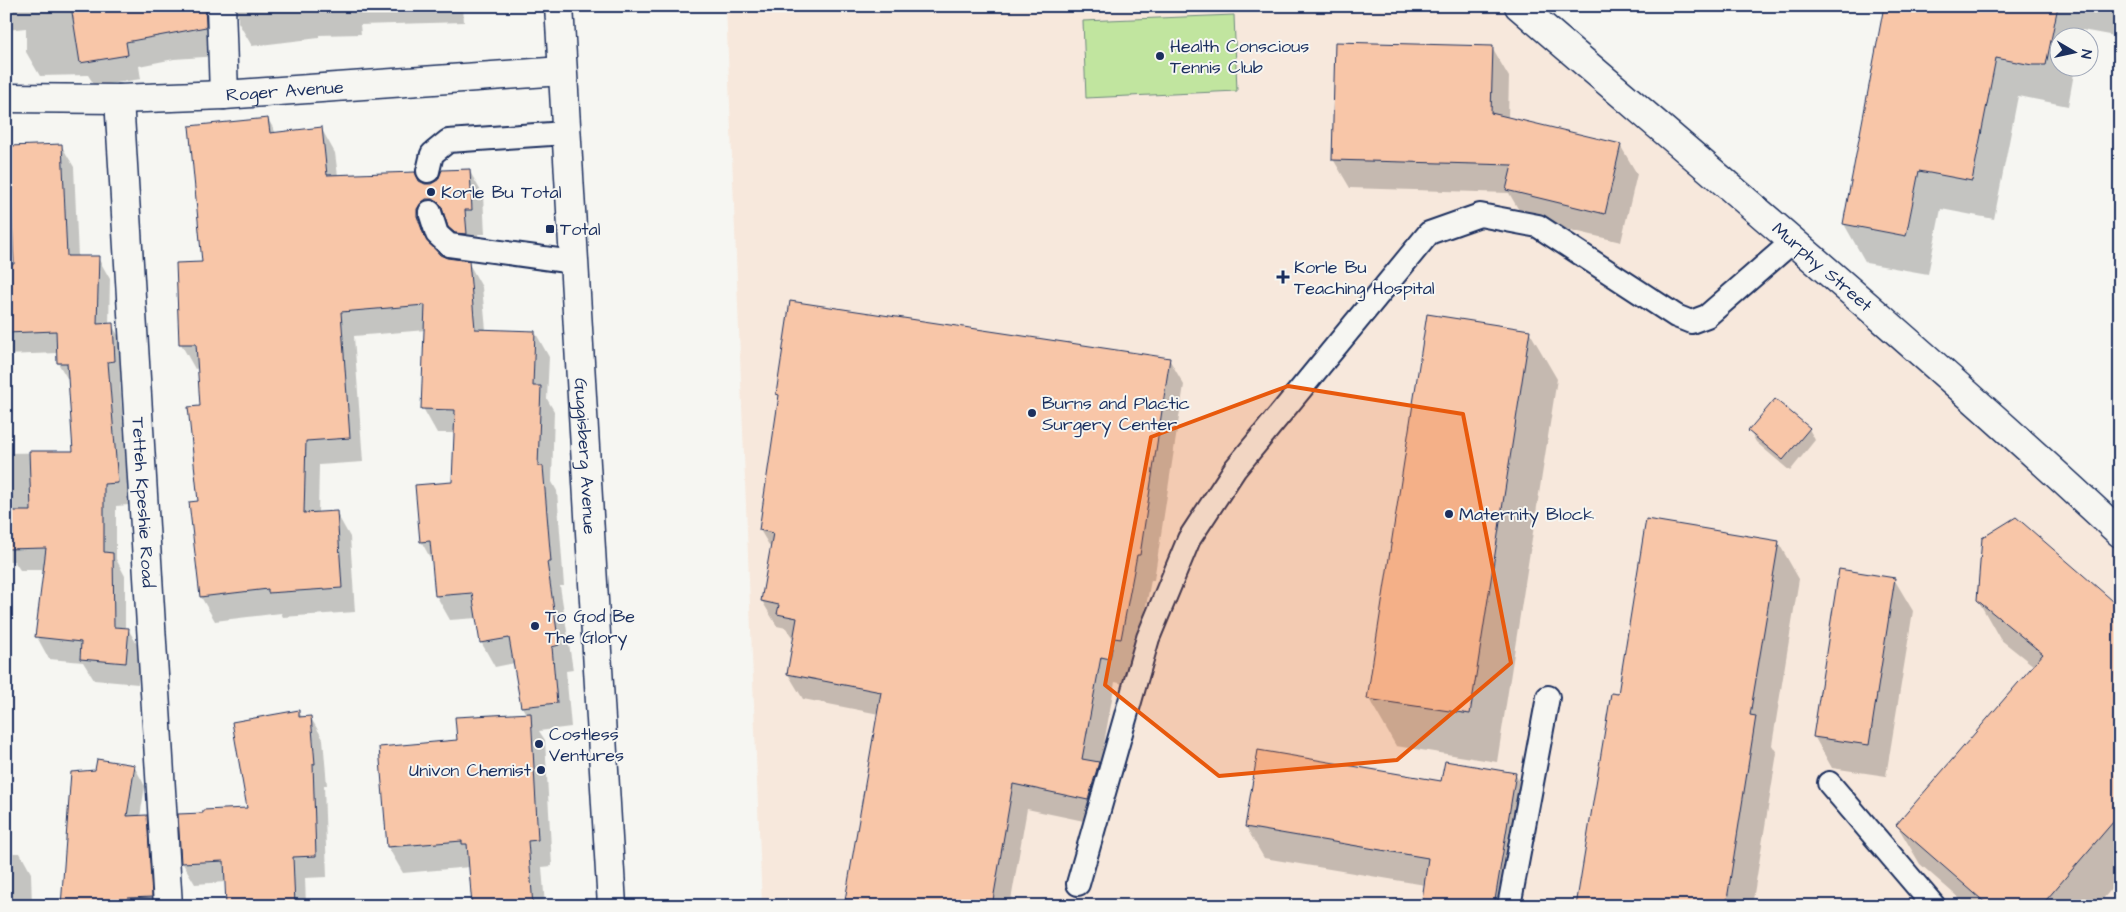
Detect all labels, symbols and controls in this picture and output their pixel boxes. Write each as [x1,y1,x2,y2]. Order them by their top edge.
north arrow [2048,28,2098,78]
place label: Health Conscious Tennis Club [1170,34,1309,80]
text: N [2075,48,2096,60]
marker: Health Conscious Tennis Club [1154,50,1166,62]
street label: Roger Avenue [225,75,345,108]
place label: Korle Bu Total [441,180,562,205]
marker: Korle Bu Total [425,186,437,198]
place label: Total [560,217,601,242]
street label: Murphy Street [1766,217,1878,318]
marker: Total [544,223,556,235]
place label: Korle Bu Teaching Hospital [1294,255,1435,302]
marker: Korle Bu Teaching Hospital [1276,270,1290,284]
street label: Guggisberg Avenue [568,377,602,535]
place label: Burns and Plactic Surgery Center [1042,391,1190,438]
marker: Burns and Plactic Surgery Center [1026,407,1038,419]
street label: Tetteh Kpeshie Road [125,416,161,588]
place label: Maternity Block [1459,502,1594,528]
marker: Maternity Block [1443,508,1455,520]
place label: To God Be The Glory [545,604,635,651]
marker: To God Be The Glory [529,620,541,632]
place label: Costless Ventures [549,722,624,768]
marker: Costless Ventures [533,738,545,750]
place label: Univon Chemist [409,758,532,783]
marker: Univon Chemist [535,764,547,776]

